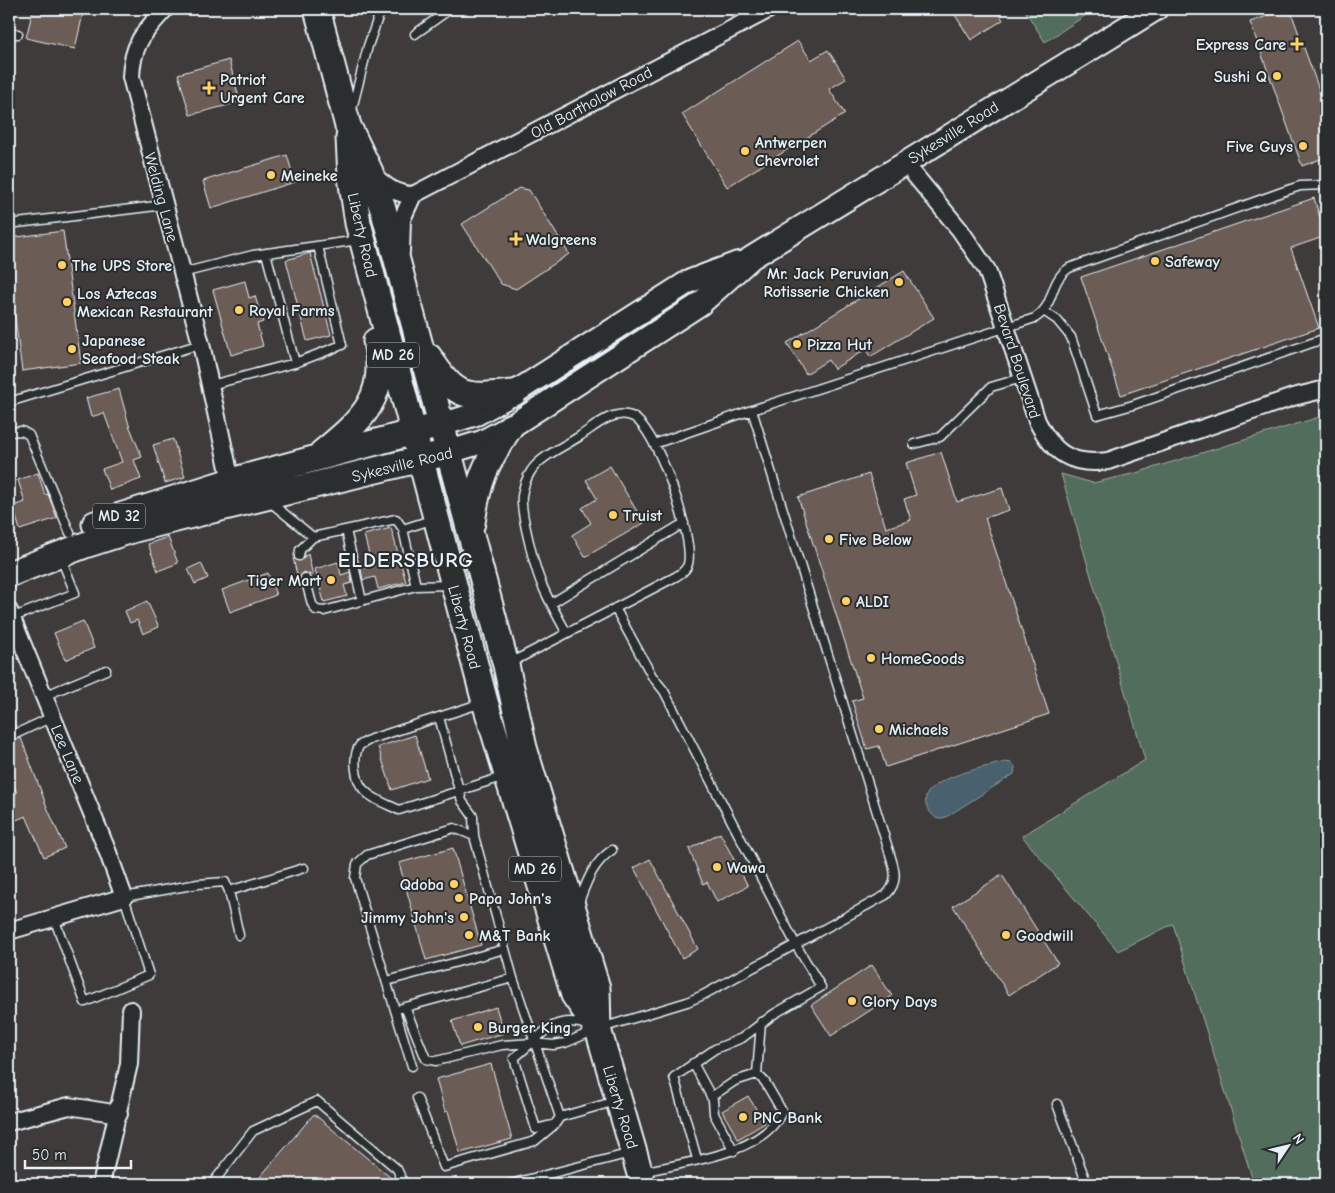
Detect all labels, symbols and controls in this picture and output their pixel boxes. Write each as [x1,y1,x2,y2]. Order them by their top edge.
place label: Express Care [1196,36,1286,54]
marker: Express Care [1290,37,1304,51]
street label: Old Bartholow Road [528,63,655,143]
place label: Sushi Q [1214,68,1267,86]
marker: Sushi Q [1271,70,1283,82]
place label: Patriot Urgent Care [220,71,305,107]
marker: Patriot Urgent Care [202,81,216,95]
street label: Sykesville Road [905,98,1002,168]
place label: Antwerpen Chevrolet [755,134,827,170]
place label: Five Guys [1226,138,1293,156]
marker: Five Guys [1297,140,1309,152]
marker: Antwerpen Chevrolet [739,145,751,157]
street label: Welding Lane [140,151,182,244]
place label: Meineke [281,167,338,185]
marker: Meineke [265,169,277,181]
street label: Liberty Road [344,191,380,279]
place label: Walgreens [526,231,597,249]
marker: Walgreens [510,233,522,245]
place label: Safeway [1165,253,1221,271]
marker: Safeway [1149,255,1161,267]
place label: The UPS Store [72,257,172,275]
marker: The UPS Store [56,259,68,271]
place label: Mr. Jack Peruvian Rotisserie Chicken [763,265,889,301]
marker: Mr. Jack Peruvian Rotisserie Chicken [893,276,905,288]
place label: Los Aztecas Mexican Restaurant [77,285,214,321]
marker: Los Aztecas Mexican Restaurant [61,296,73,308]
place label: Royal Farms [249,302,335,320]
street label: Bevard Boulevard [990,302,1044,421]
marker: Royal Farms [233,304,245,316]
place label: Japanese Seafood Steak [82,332,180,368]
place label: Pizza Hut [807,336,873,354]
marker: Pizza Hut [791,338,803,350]
road number: MD 26 [367,342,419,368]
marker: Japanese Seafood Steak [66,343,78,355]
street label: Sykesville Road [350,444,455,486]
road number: MD 32 [93,504,145,528]
place label: Truist [623,507,663,525]
marker: Truist [607,509,619,521]
place label: Five Below [839,531,912,549]
marker: Five Below [823,533,835,545]
district label: ELDERSBURG [338,548,474,572]
place label: Tiger Mart [247,572,322,590]
marker: Tiger Mart [325,574,337,586]
street label: Liberty Road [444,583,484,671]
place label: ALDI [856,593,889,611]
marker: ALDI [840,595,852,607]
place label: HomeGoods [881,650,964,668]
marker: HomeGoods [865,652,877,664]
place label: Michaels [889,721,949,739]
street label: Lee Lane [47,722,87,786]
marker: Michaels [873,723,885,735]
road number: MD 26 [509,856,561,882]
place label: Wawa [727,859,766,877]
marker: Wawa [711,861,723,873]
place label: Qdoba [400,876,444,894]
marker: Qdoba [448,878,460,890]
place label: Papa John's [469,890,551,908]
marker: Papa John's [453,892,465,904]
place label: Jimmy John's [361,909,454,927]
marker: Jimmy John's [458,911,470,923]
place label: M&T Bank [479,927,551,945]
place label: Goodwill [1016,927,1074,945]
marker: M&T Bank [463,929,475,941]
marker: Goodwill [1000,929,1012,941]
place label: Glory Days [862,993,937,1011]
marker: Glory Days [846,995,858,1007]
place label: Burger King [488,1019,571,1037]
marker: Burger King [472,1021,484,1033]
street label: Liberty Road [599,1063,641,1151]
place label: PNC Bank [753,1109,822,1127]
marker: PNC Bank [737,1111,749,1123]
north arrow [1262,1120,1312,1170]
text: N [1289,1130,1308,1147]
scale bar [25,1138,131,1170]
text: 50 m [32,1146,67,1164]

